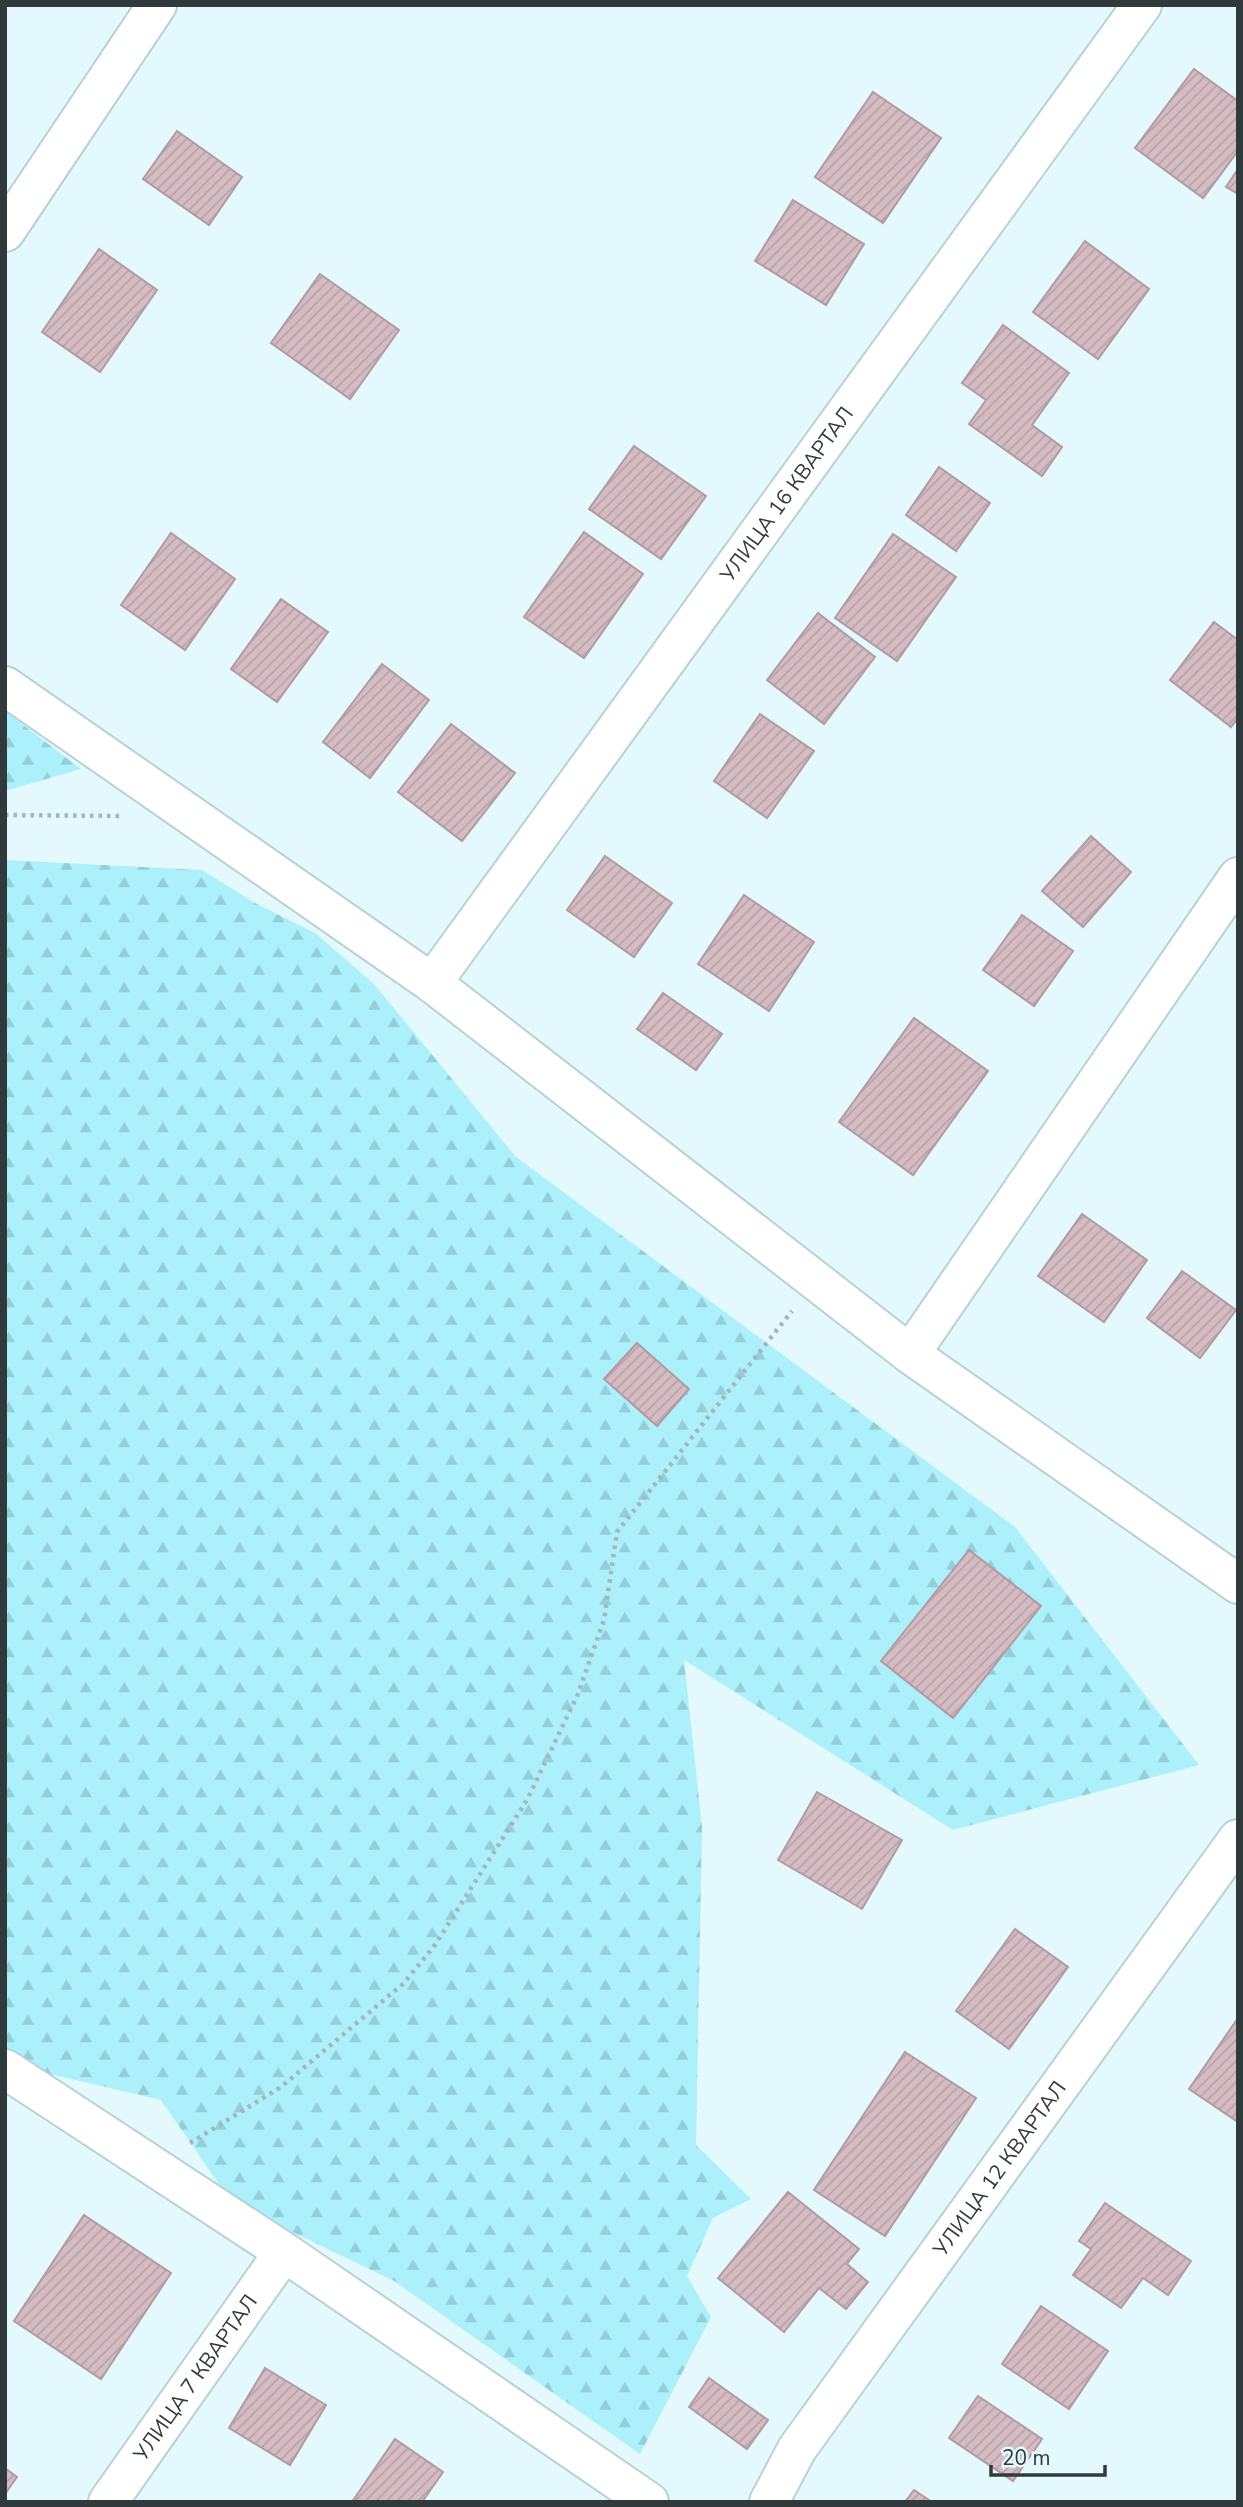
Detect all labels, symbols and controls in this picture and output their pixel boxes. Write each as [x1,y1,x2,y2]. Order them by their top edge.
street label: УЛИЦА 16 КВАРТАЛ [713,401,860,588]
street label: УЛИЦА 12 КВАРТАЛ [926,2075,1073,2263]
street label: УЛИЦА 7 КВАРТАЛ [127,2289,264,2467]
scale bar [991,2434,1105,2478]
text: 20 m [1002,2444,1051,2472]

